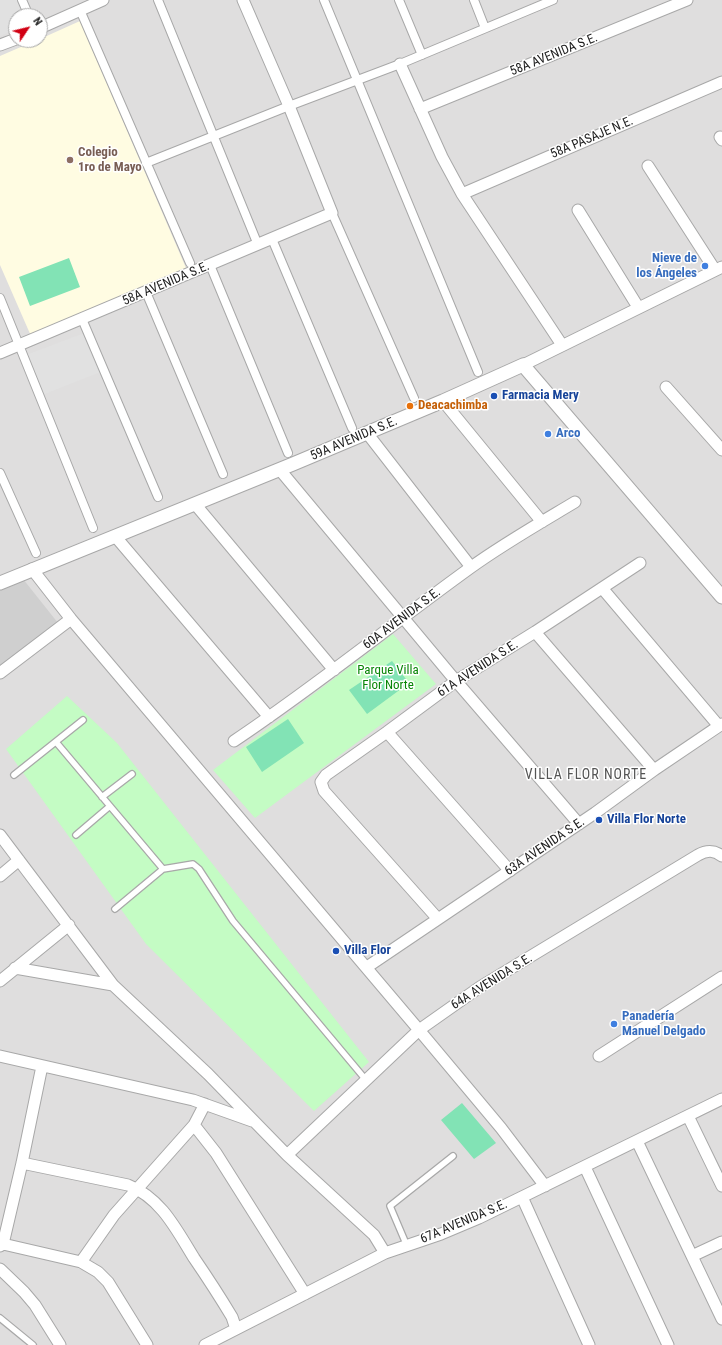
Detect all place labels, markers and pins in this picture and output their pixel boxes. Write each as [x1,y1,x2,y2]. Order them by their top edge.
place label: Colegio 1ro de Mayo [78,145,142,176]
marker: Colegio 1ro de Mayo [65,155,75,165]
place label: Nieve de los Ángeles [636,251,697,282]
marker: Nieve de los Ángeles [700,261,710,271]
place label: Farmacia Mery [502,388,579,404]
marker: Farmacia Mery [489,391,499,401]
place label: Deacachimba [418,398,488,414]
marker: Deacachimba [405,401,415,411]
place label: Arco [556,426,580,442]
marker: Arco [543,429,553,439]
place label: Villa Flor Norte [607,812,686,828]
marker: Villa Flor Norte [594,815,604,825]
place label: Villa Flor [344,943,391,959]
marker: Villa Flor [331,946,341,956]
place label: Panadería Manuel Delgado [622,1009,706,1040]
marker: Panadería Manuel Delgado [609,1019,619,1029]

